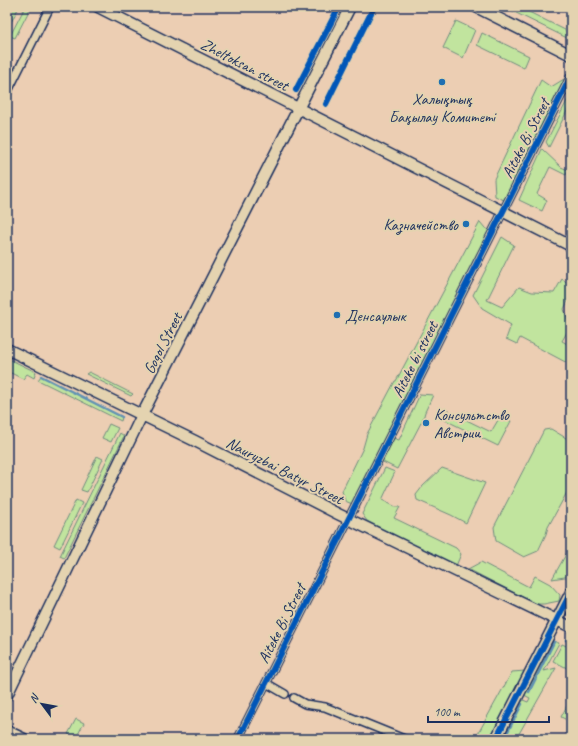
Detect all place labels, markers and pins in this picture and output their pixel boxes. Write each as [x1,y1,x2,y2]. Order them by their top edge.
marker: Халықтық Бақылау Комитеті [437,77,447,87]
place label: Халықтық Бақылау Комитеті [389,89,497,127]
place label: Казначейство [383,215,459,235]
marker: Казначейство [461,219,471,229]
place label: Денсаулык [345,306,407,326]
marker: Денсаулык [332,310,342,320]
place label: Консультство Австрии [434,405,510,443]
marker: Консультство Австрии [421,418,431,428]

